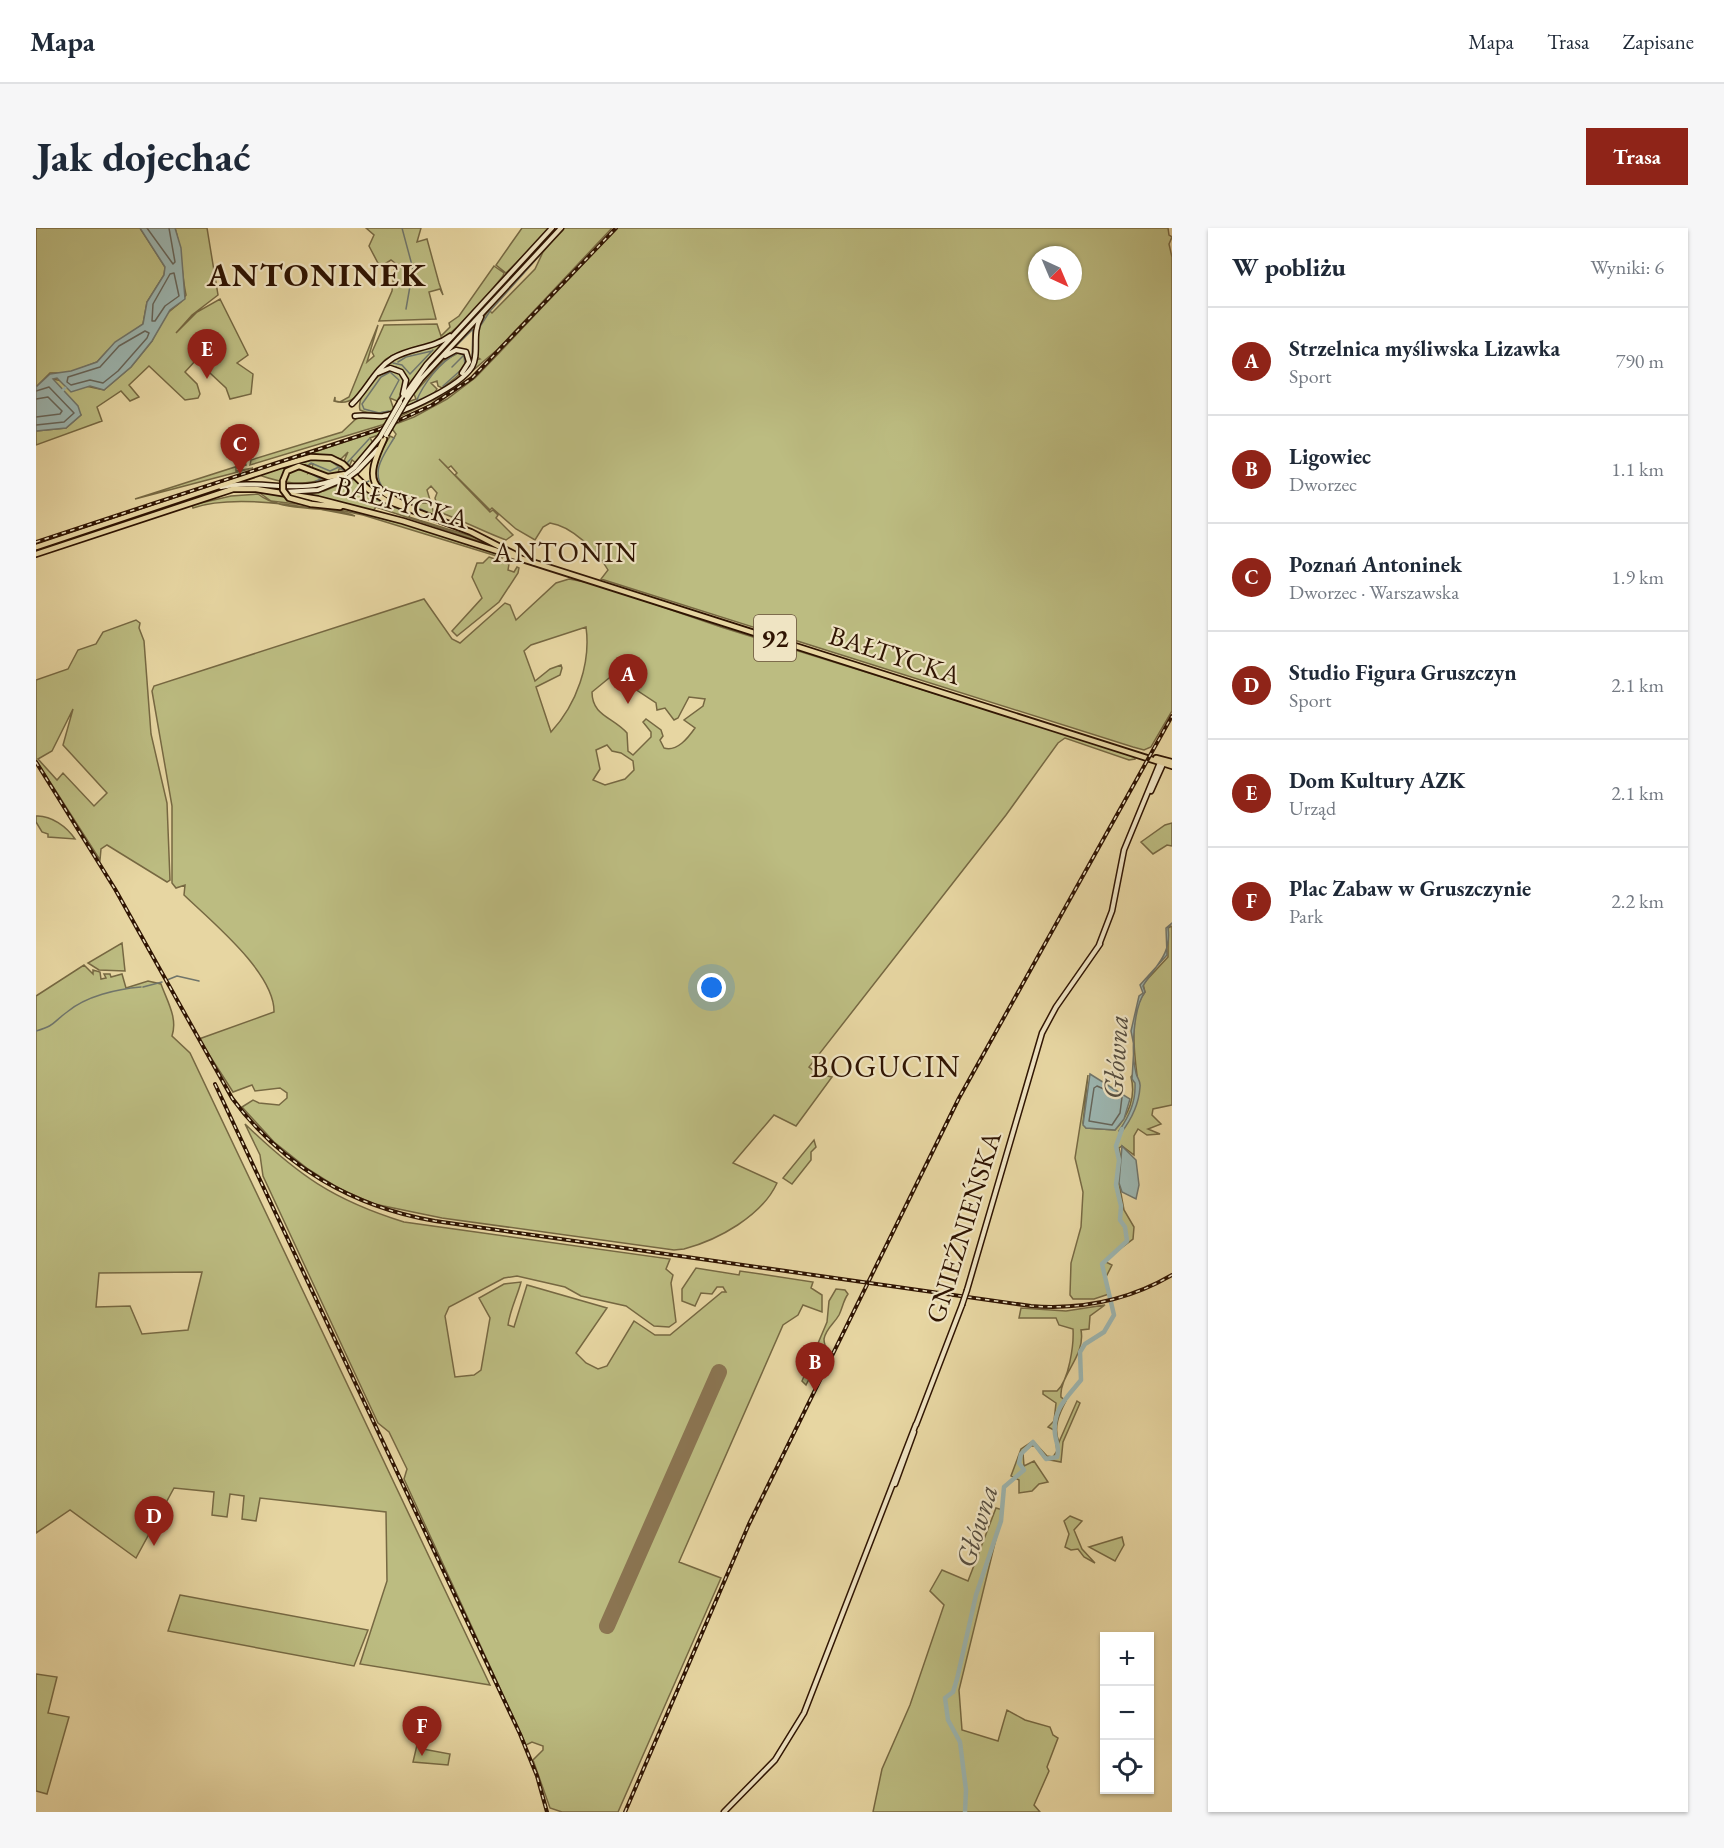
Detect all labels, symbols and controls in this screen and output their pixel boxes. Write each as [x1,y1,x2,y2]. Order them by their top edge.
text: Mapa [30,23,95,59]
text: Mapa [1468,28,1514,55]
text: Trasa [1547,28,1589,55]
text: Zapisane [1622,28,1694,55]
button: Trasa [1586,128,1688,185]
text: Jak dojechać [36,129,250,184]
north arrow [1028,246,1082,300]
text: W pobliżu [1232,250,1346,284]
district label: ANTONINEK [206,253,427,296]
text: Wyniki: 6 [1591,254,1664,280]
pin: E [188,330,226,379]
text: Strzelnica myśliwska Lizawka [1289,334,1560,363]
text: A [1244,348,1259,374]
text: 790 m [1616,348,1664,374]
text: Sport [1289,363,1332,389]
pin: C [220,424,260,474]
text: Ligowiec [1289,442,1371,471]
text: B [1245,456,1258,482]
text: 1.1 km [1611,456,1664,482]
street label: BAŁTYCKA [332,467,473,537]
text: Dworzec [1289,471,1357,497]
district label: ANTONIN [492,534,639,570]
text: Poznań Antoninek [1289,550,1462,579]
text: C [1244,564,1259,590]
text: 1.9 km [1611,564,1664,590]
text: Dworzec · Warszawska [1289,579,1459,605]
road number: 92 [754,615,796,661]
street label: BAŁTYCKA [825,617,966,693]
pin: A [608,654,648,704]
text: Studio Figura Gruszczyn [1289,658,1517,687]
text: D [1244,672,1259,698]
text: 2.1 km [1611,672,1664,698]
text: Sport [1289,687,1332,713]
text: Dom Kultury AZK [1289,766,1465,795]
text: E [1246,780,1257,806]
text: 2.1 km [1611,780,1664,806]
text: Urząd [1289,795,1336,821]
text: Plac Zabaw w Gruszczynie [1289,874,1531,903]
text: F [1246,888,1257,914]
text: 2.2 km [1611,888,1664,914]
text: Park [1289,903,1323,929]
your location [697,973,726,1002]
water label: Główna [1094,1014,1136,1100]
district label: BOGUCIN [811,1047,961,1086]
street label: GNIEŹNIEŃSKA [917,1127,1009,1327]
pin: B [796,1342,834,1392]
water label: Główna [946,1480,1006,1572]
pin: D [134,1496,174,1546]
map controls [1100,1632,1154,1794]
button: + [1100,1632,1154,1686]
button: − [1100,1686,1154,1740]
pin: F [402,1706,442,1756]
button: locate [1100,1740,1154,1794]

